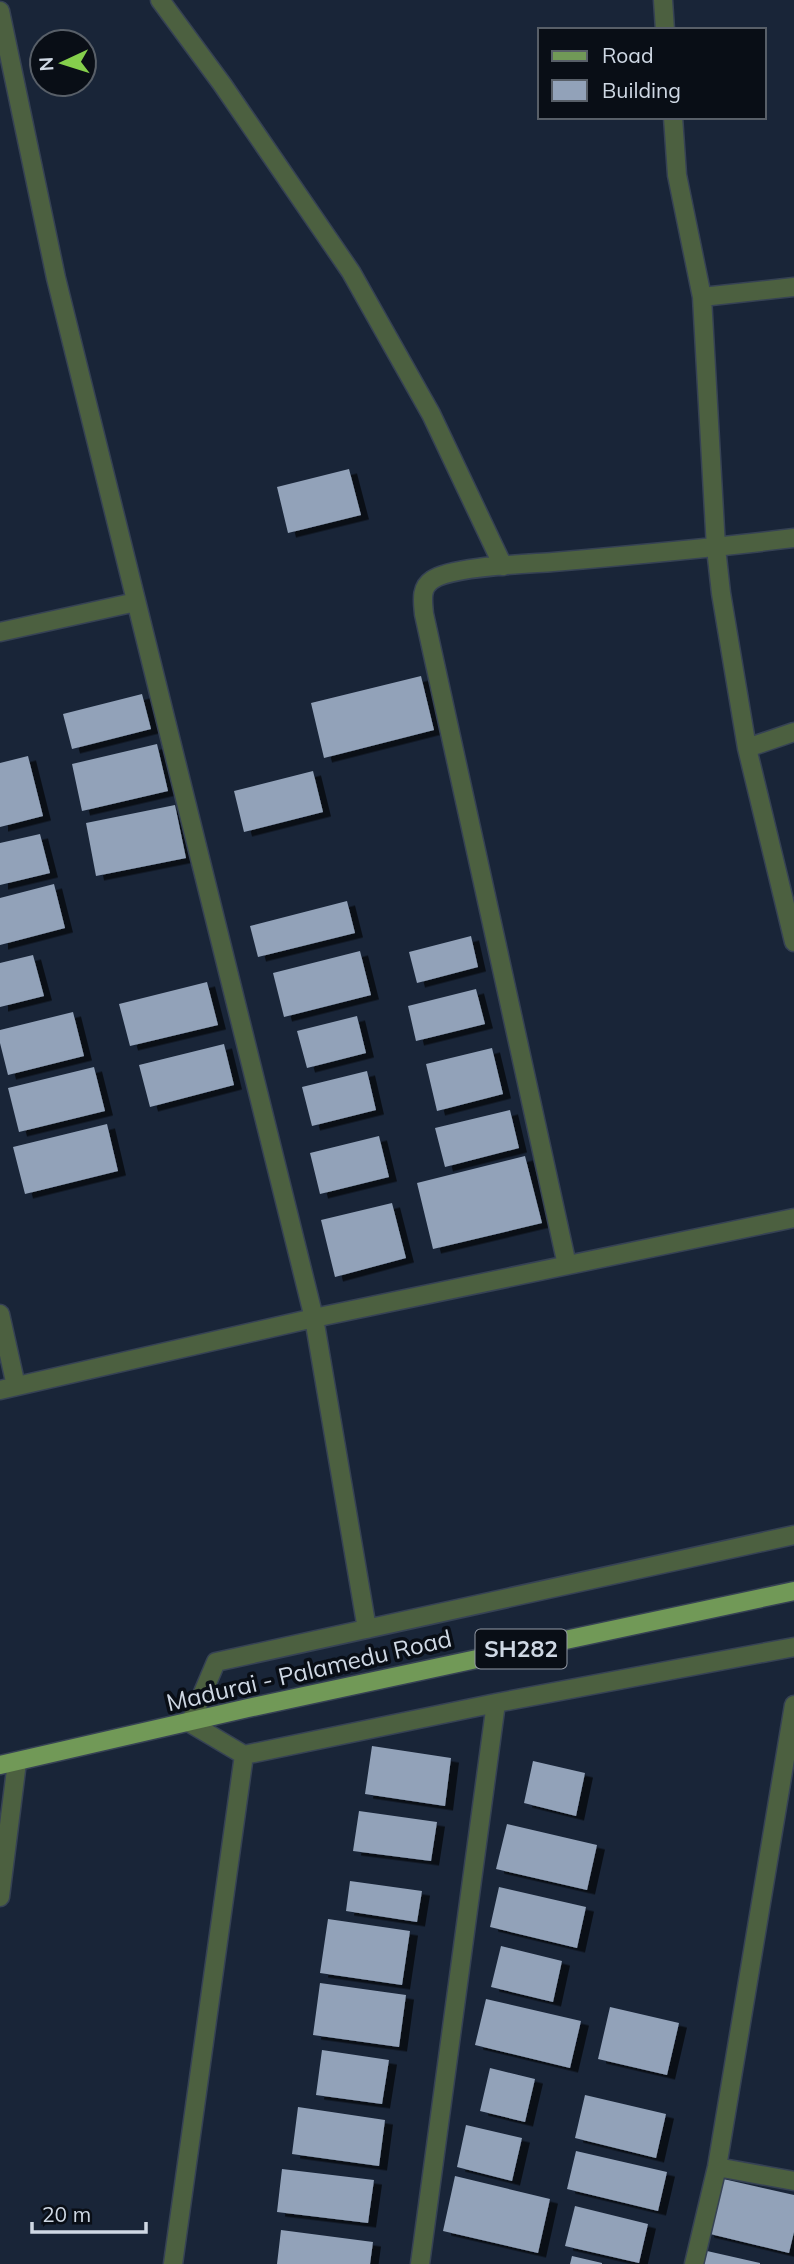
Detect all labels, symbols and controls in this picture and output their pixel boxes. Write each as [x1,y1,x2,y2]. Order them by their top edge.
north arrow [28,28,98,98]
legend [538,28,766,119]
text: Road [602,42,653,68]
text: N [34,56,59,72]
text: Building [602,77,681,103]
street label: Madurai - Palamedu Road [163,1623,454,1717]
road number: SH282 [476,1630,566,1668]
scale bar [32,2190,145,2234]
text: 20 m [42,2201,91,2227]

